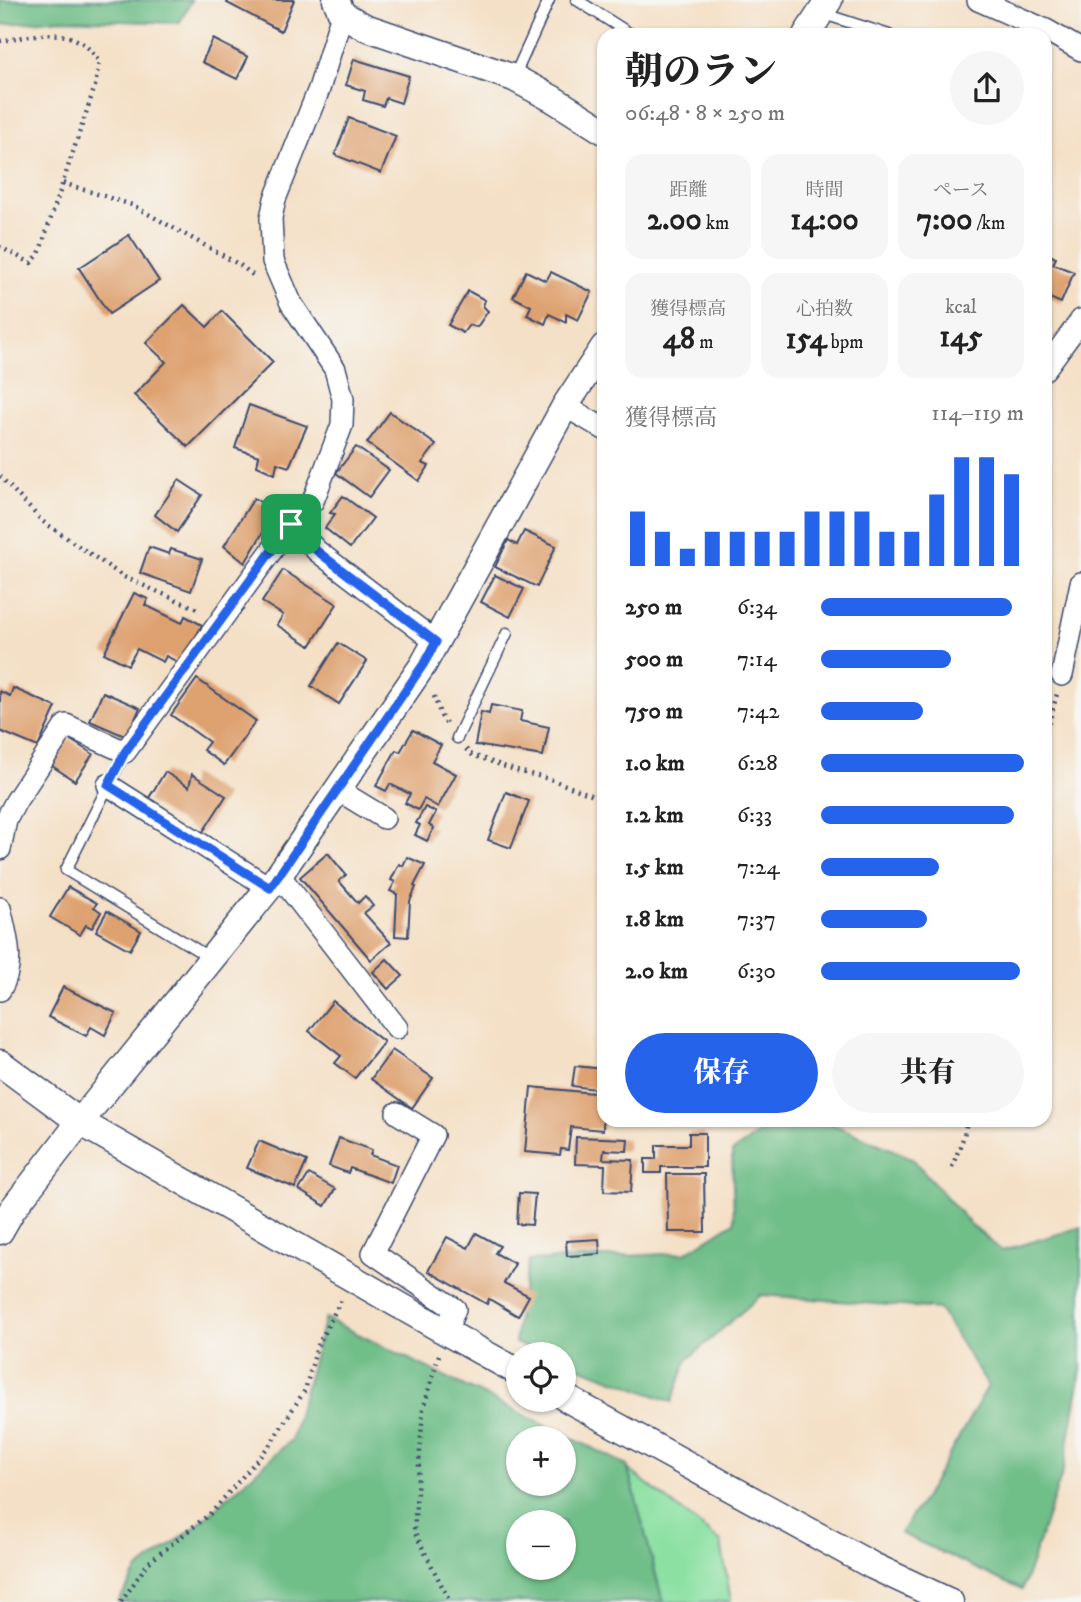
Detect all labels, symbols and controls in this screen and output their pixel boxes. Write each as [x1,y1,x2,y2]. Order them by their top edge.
text: 朝のラン [625,49,777,97]
button: share [950,51,1024,125]
text: 06:48 · 8 × 250 m [625,99,785,128]
text: 距離 [669,179,707,202]
text: 時間 [805,179,844,202]
text: ペース [933,179,989,202]
text: 2.00 [647,202,702,239]
text: 14:00 [790,202,859,239]
text: 7:00 [916,202,972,239]
text: km [702,212,729,235]
text: /km [972,212,1005,235]
text: kcal [945,296,976,319]
text: 獲得標高 [650,298,726,321]
text: 心拍数 [796,298,853,321]
text: 145 [939,319,982,356]
text: 48 [663,321,695,358]
text: 154 [785,321,827,358]
text: m [695,331,713,354]
text: bpm [827,331,864,354]
text: 114–119 m [931,399,1024,428]
text: 獲得標高 [625,404,717,433]
pin [261,494,321,554]
icon: arrive [272,505,310,543]
text: 250 m [625,593,682,622]
text: 6:34 [737,593,777,622]
text: 500 m [625,645,683,674]
text: 7:14 [737,645,777,674]
text: 750 m [625,697,683,726]
text: 7:42 [737,697,780,726]
text: 1.0 km [625,749,685,778]
text: 6:28 [737,749,778,778]
text: 1.2 km [625,801,684,830]
text: 6:33 [737,801,772,830]
text: 1.5 km [625,853,684,882]
text: 7:24 [737,853,780,882]
text: 1.8 km [625,905,684,934]
text: 7:37 [737,905,776,934]
text: 2.0 km [625,957,688,986]
text: 6:30 [737,957,776,986]
button: 保存 [625,1033,818,1113]
button: 共有 [832,1033,1024,1113]
map controls [506,1342,576,1580]
button: locate [506,1342,576,1412]
button: + [506,1426,576,1496]
button: − [506,1510,576,1580]

